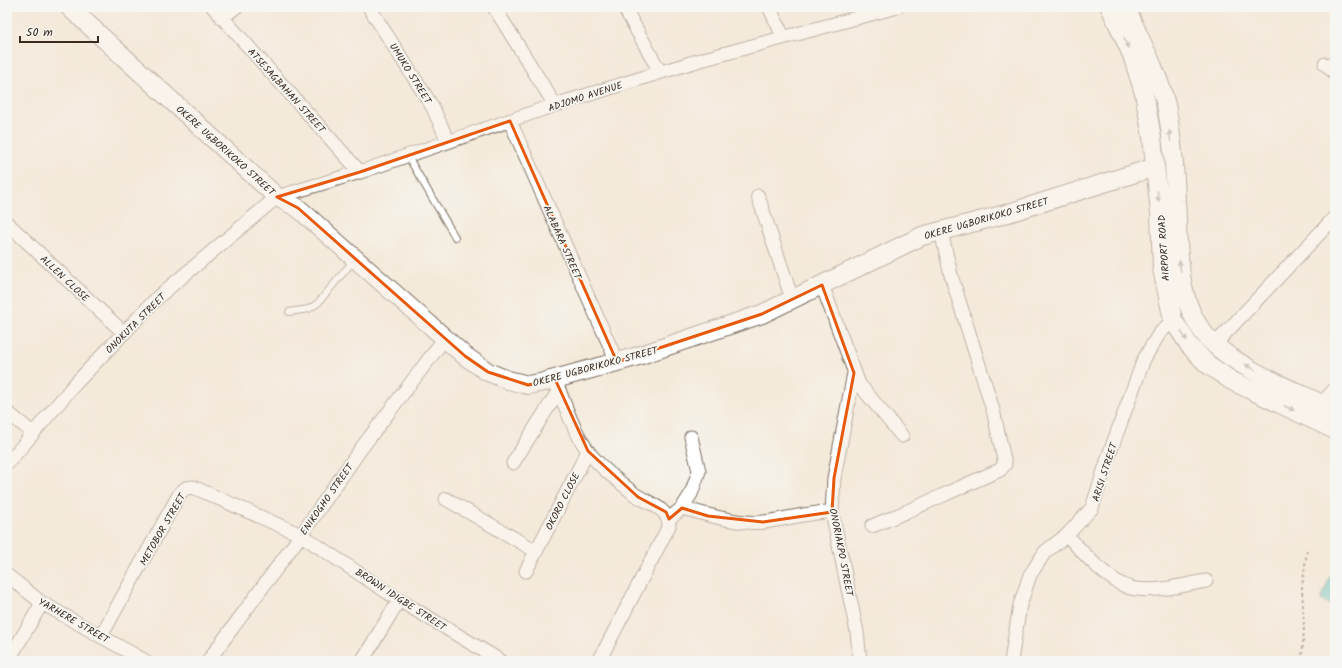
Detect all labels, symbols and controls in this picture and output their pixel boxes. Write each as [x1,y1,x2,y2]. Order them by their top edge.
scale bar [20,18,98,44]
text: 50 m [26,23,53,42]
one-way arrow [1123,37,1129,48]
street label: UMUKO STREET [385,40,436,109]
street label: ATSESAGBAHAN STREET [244,45,330,138]
street label: ADJOMO AVENUE [546,77,626,116]
street label: OKERE UGBORIKOKO STREET [172,102,280,201]
one-way arrow [1166,130,1173,142]
one-way arrow [1155,190,1162,202]
street label: OKERE UGBORIKOKO STREET [922,193,1052,244]
street label: ALABARA STREET [539,203,586,283]
street label: AIRPORT ROAD [1154,214,1174,282]
street label: ALLEN CLOSE [36,252,93,307]
one-way arrow [1177,260,1184,272]
street label: ONOKUTA STREET [102,289,171,358]
one-way arrow [1180,330,1187,342]
street label: OKERE UGBORIKOKO STREET [531,342,661,391]
one-way arrow [1244,364,1256,371]
one-way arrow [1283,405,1295,411]
street label: ARISI STREET [1088,439,1122,504]
street label: ENIKOGHO STREET [296,459,358,539]
street label: OKORO CLOSE [541,469,585,533]
street label: METOBOR STREET [136,489,191,569]
street label: ONORIAKPO STREET [825,507,858,599]
street label: BROWN IDIGBE STREET [352,564,450,636]
street label: YARHERE STREET [35,594,113,648]

